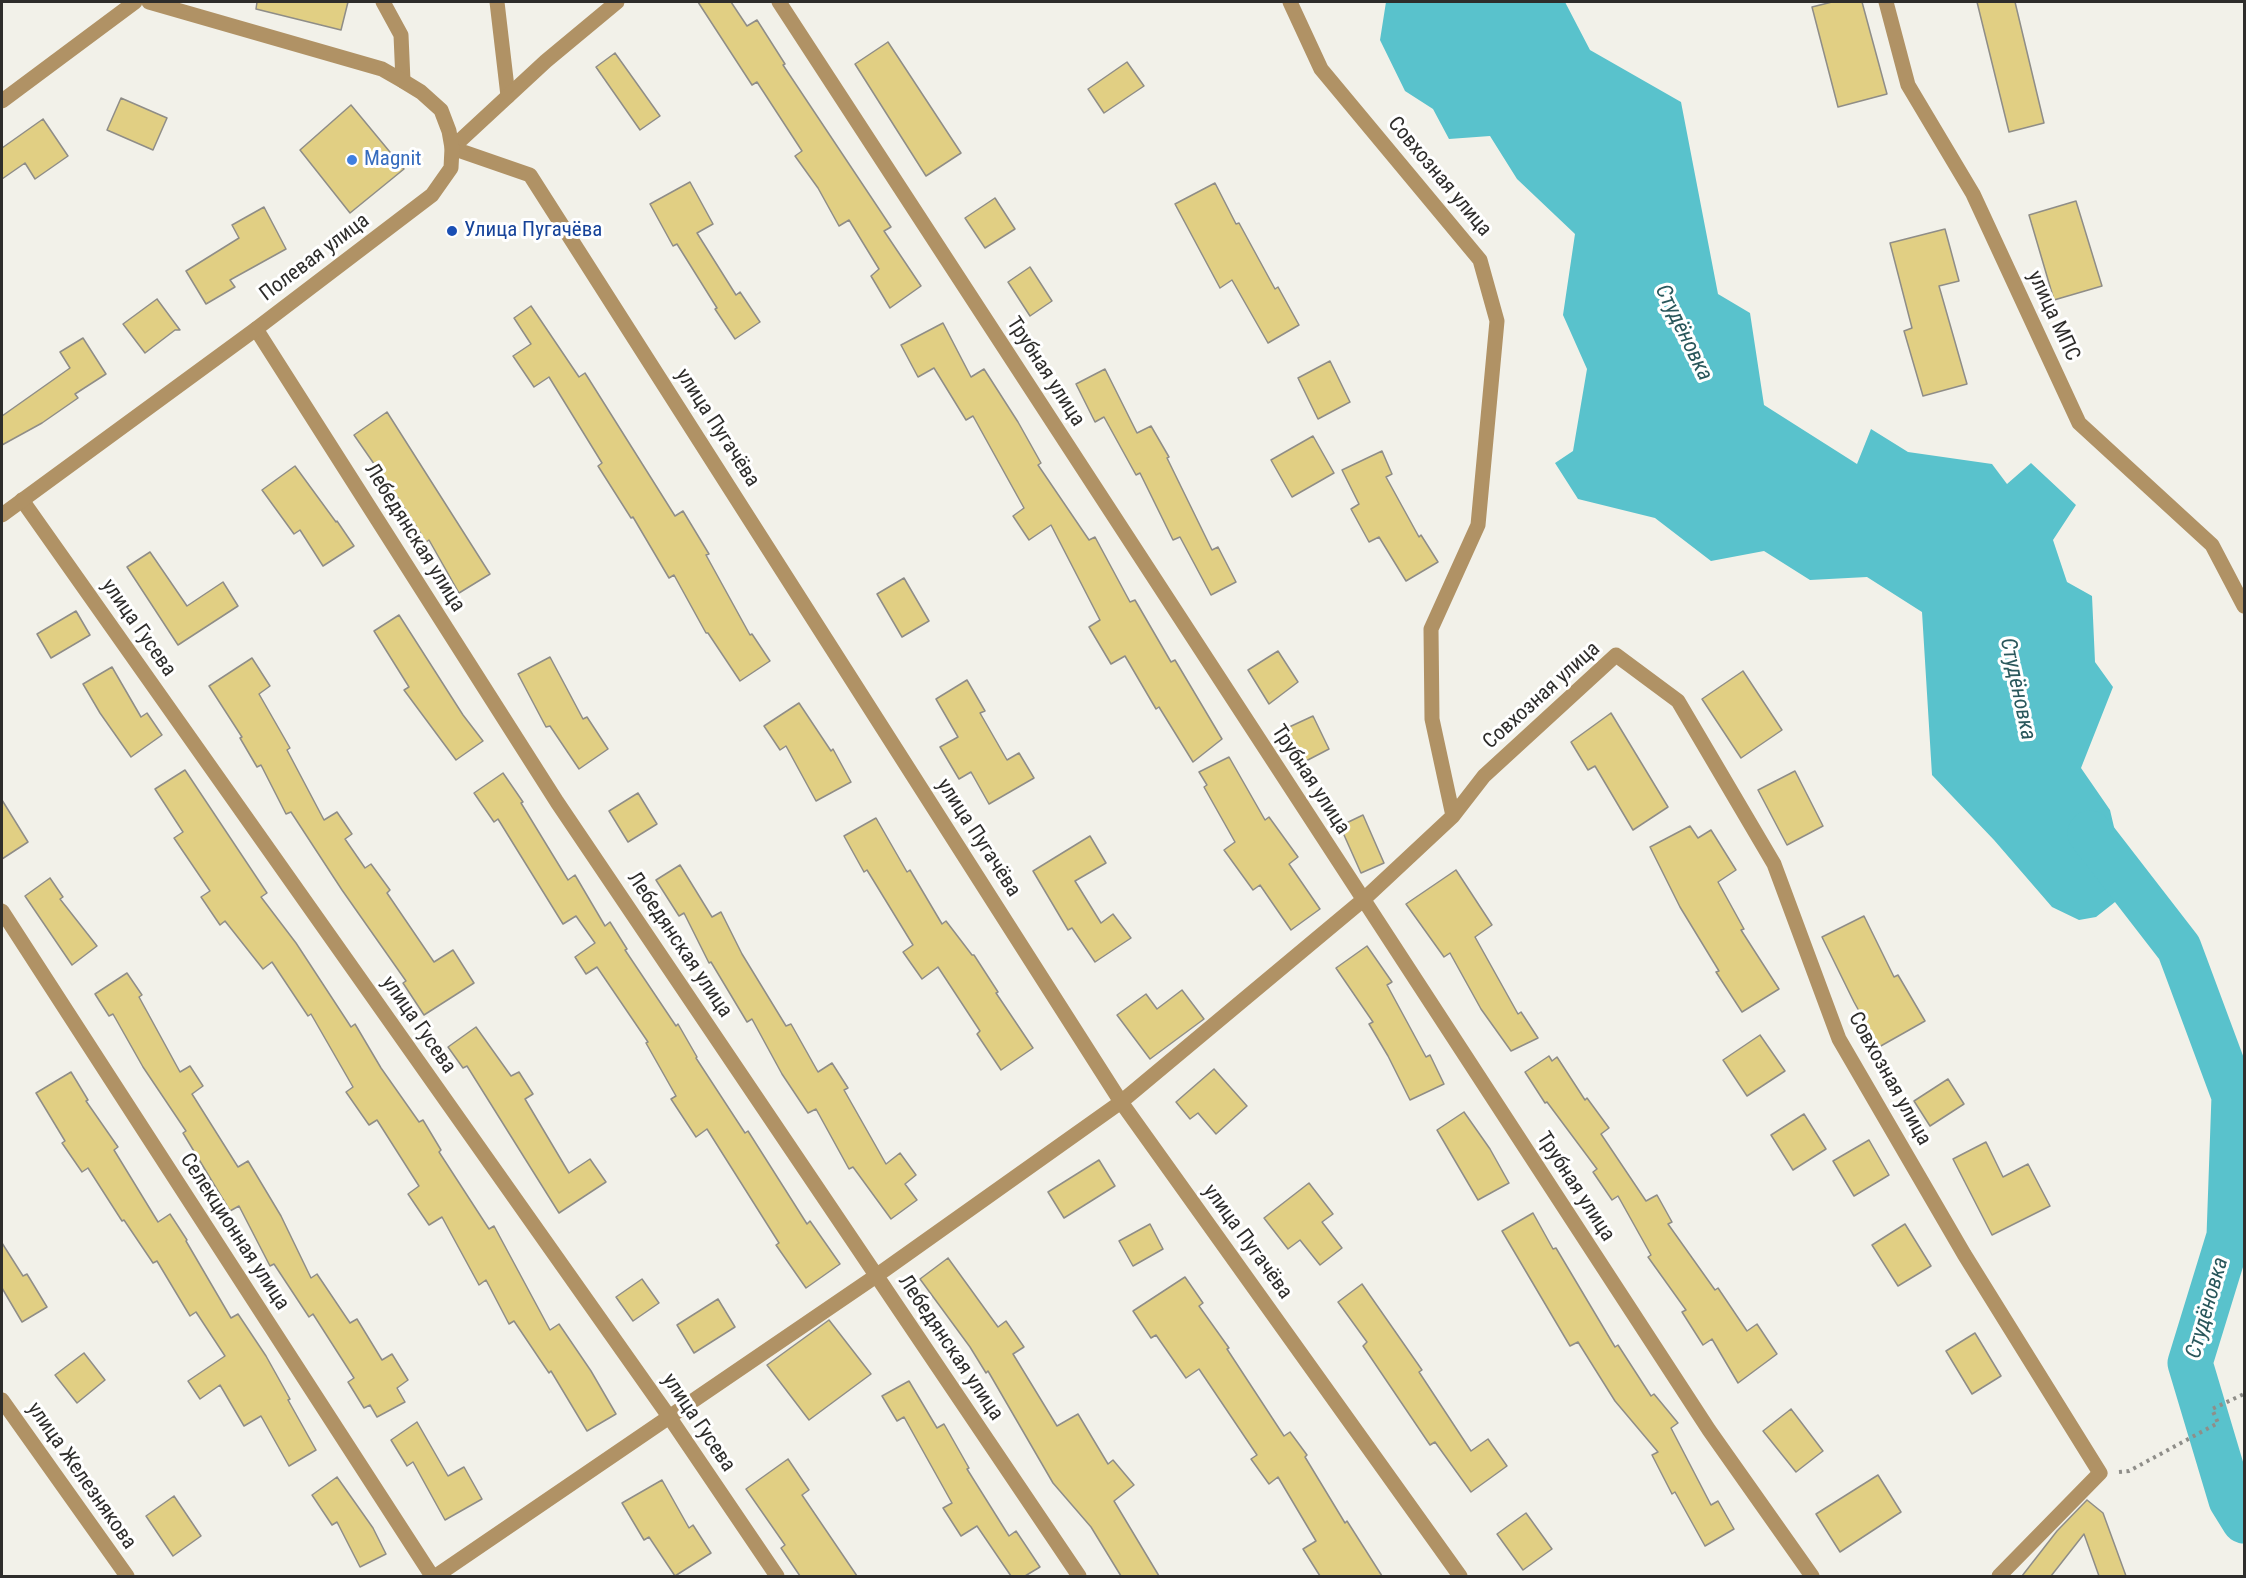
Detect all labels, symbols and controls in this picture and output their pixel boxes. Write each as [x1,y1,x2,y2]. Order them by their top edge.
street label: Совхозная улица [1382,112,1496,242]
place label: Magnit [364,147,421,173]
marker: Magnit [345,153,359,167]
street label: Полевая улица [255,209,375,307]
place label: Улица Пугачёва [464,218,602,244]
marker: Улица Пугачёва [445,224,459,238]
street label: улица МПС [2021,267,2085,365]
water label: Студёновка [1648,281,1718,385]
street label: Трубная улица [1000,313,1090,431]
street label: улица Пугачёва [669,364,765,492]
street label: Лебедянская улица [358,459,470,617]
street label: улица Гусева [95,574,181,682]
water label: Студёновка [1993,635,2041,743]
street label: Совхозная улица [1478,637,1606,755]
street label: Трубная улица [1265,721,1355,839]
street label: улица Пугачёва [930,774,1026,902]
street label: Лебедянская улица [621,867,737,1023]
street label: улица Гусева [375,971,461,1079]
street label: Совхозная улица [1842,1008,1936,1150]
street label: Трубная улица [1530,1128,1620,1246]
street label: Селекционная улица [174,1149,294,1315]
street label: улица Пугачёва [1197,1180,1297,1304]
water label: Студёновка [2181,1254,2235,1362]
street label: Лебедянская улица [892,1270,1008,1426]
street label: улица Гусева [656,1369,740,1477]
street label: улица Железнякова [21,1398,141,1554]

